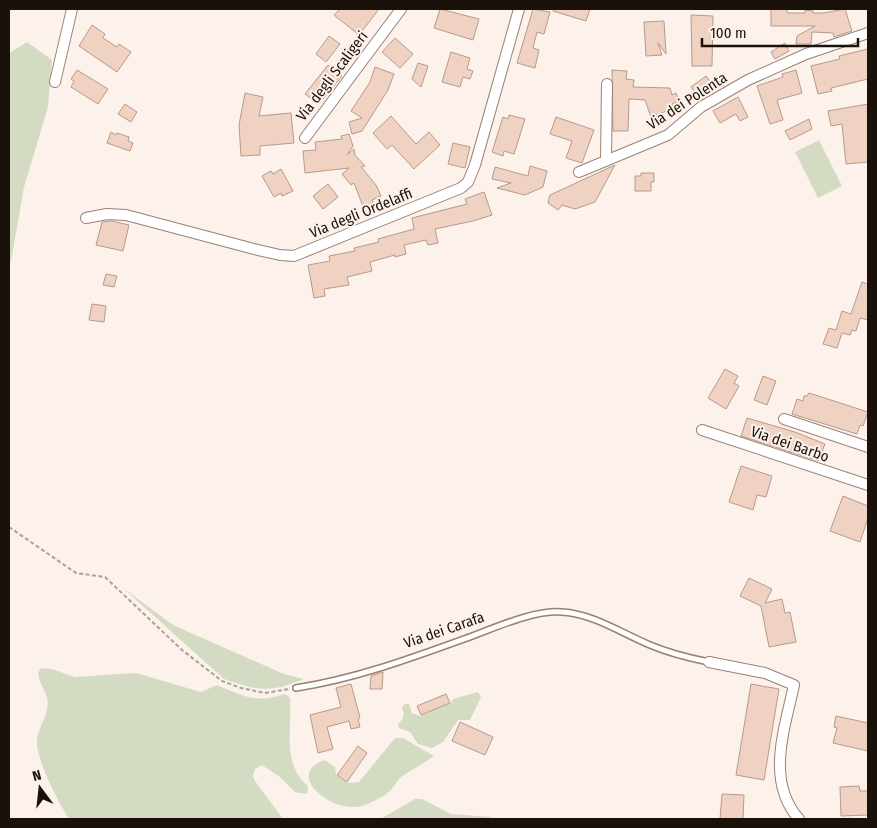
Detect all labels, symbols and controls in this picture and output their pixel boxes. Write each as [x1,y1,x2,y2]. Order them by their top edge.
scale bar [702,15,858,47]
text: 100 m [710,24,747,42]
street label: Via degli Scaligeri [292,27,372,125]
street label: Via dei Polenta [644,68,730,134]
street label: Via degli Ordelaffi [307,184,415,242]
street label: Via dei Barbo [748,422,832,466]
street label: Via dei Carafa [402,608,486,652]
north arrow [15,763,65,813]
text: N [31,767,43,785]

